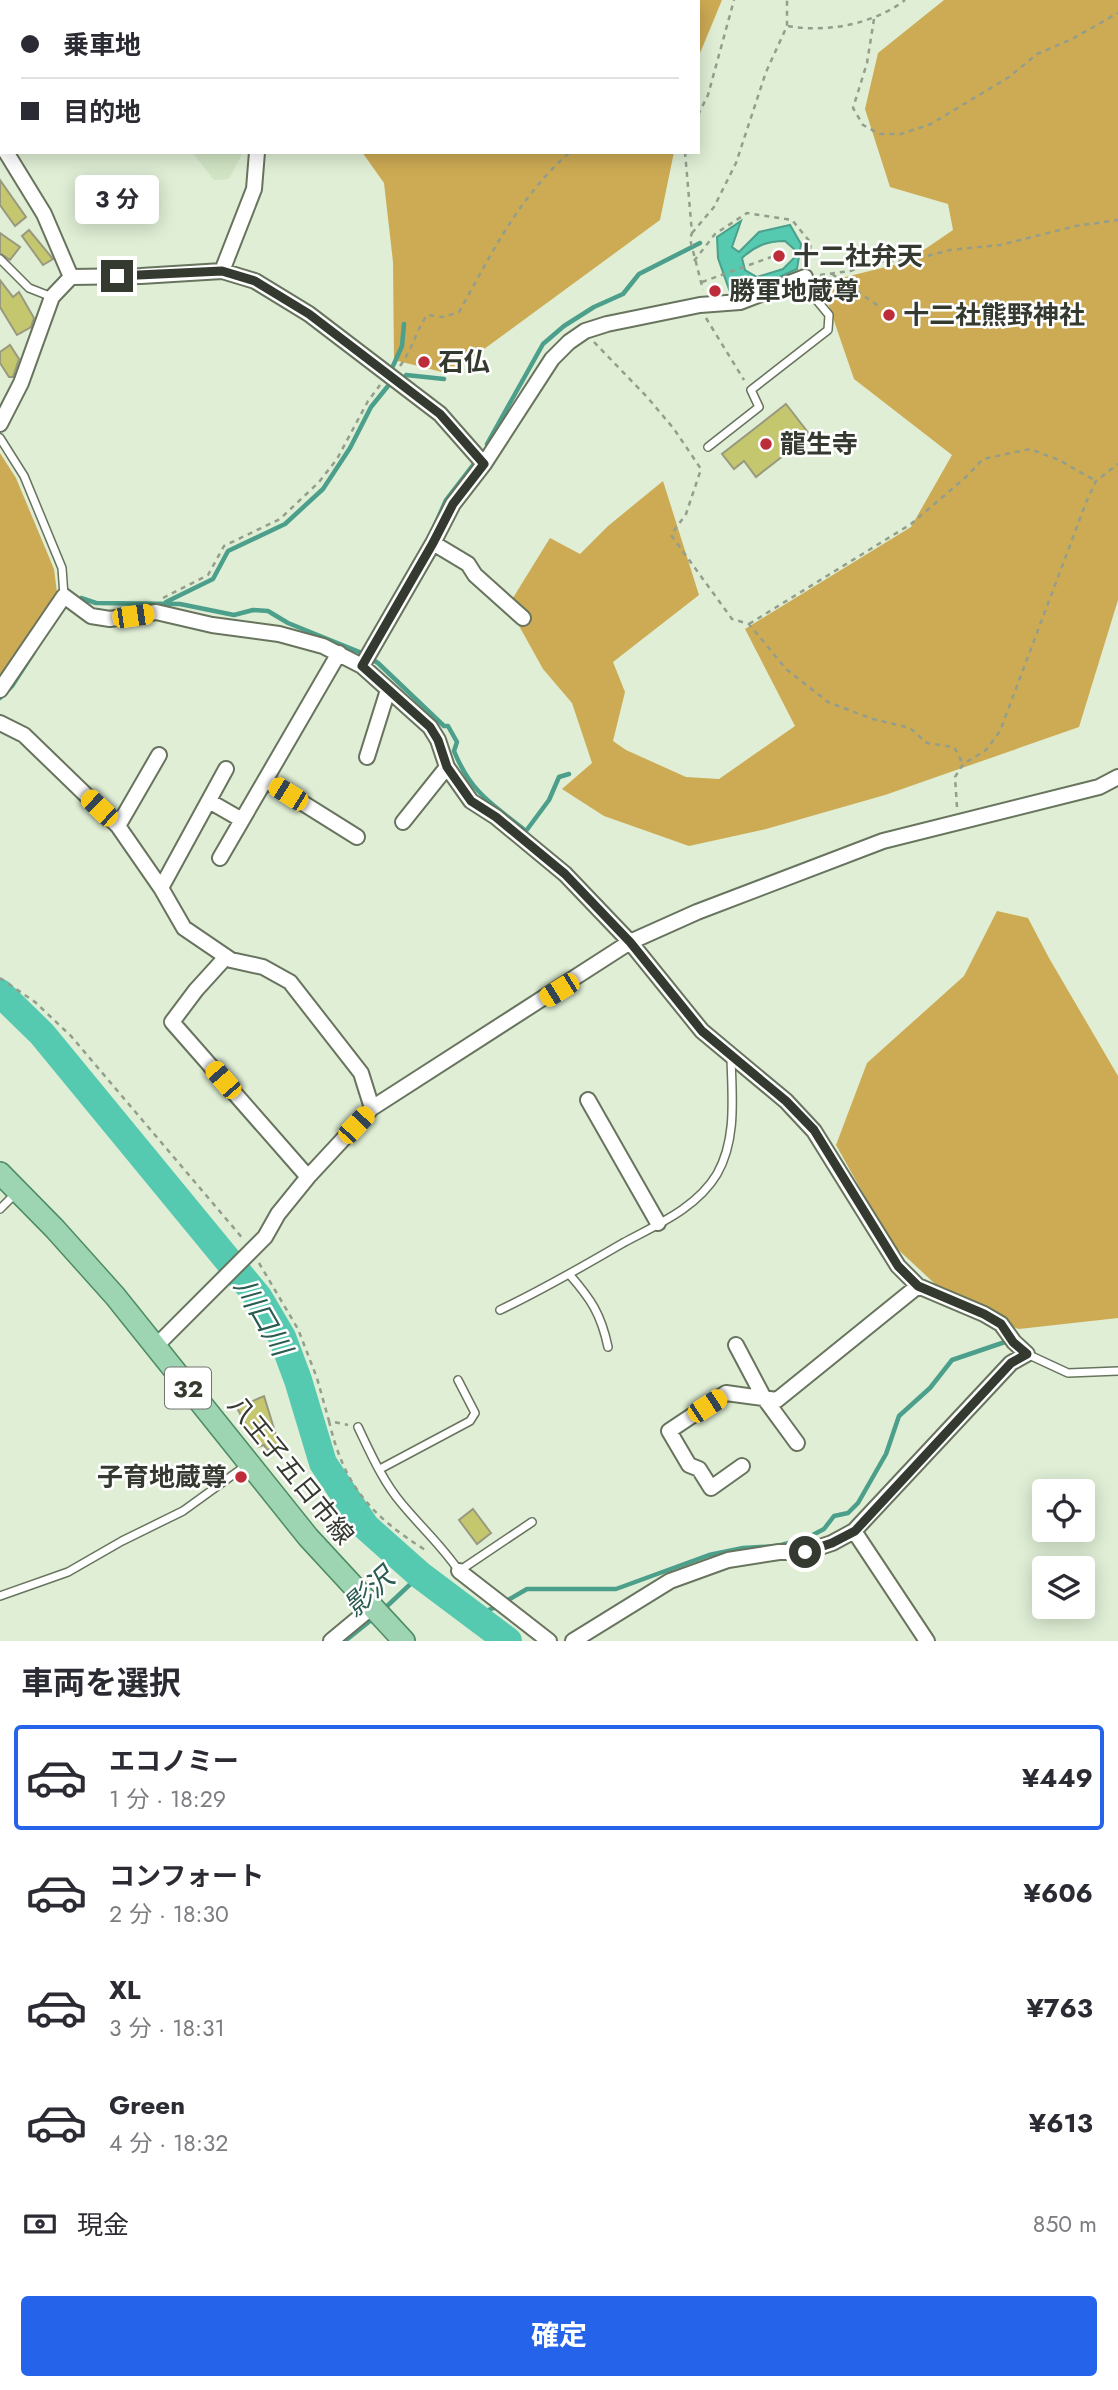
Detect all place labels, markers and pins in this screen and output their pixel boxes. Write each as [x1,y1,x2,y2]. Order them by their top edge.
place label: 十二社弁天 [793,237,923,275]
marker: 十二社弁天 [771,248,787,264]
place label: 勝軍地蔵尊 [729,272,859,310]
marker: 勝軍地蔵尊 [707,283,723,299]
place label: 十二社熊野神社 [903,296,1085,334]
marker: 十二社熊野神社 [881,307,897,323]
place label: 石仏 [438,343,490,381]
marker: 石仏 [416,354,432,370]
place label: 龍生寺 [780,425,858,463]
marker: 龍生寺 [758,436,774,452]
place label: 子育地蔵尊 [97,1458,227,1496]
marker: 子育地蔵尊 [233,1469,249,1485]

